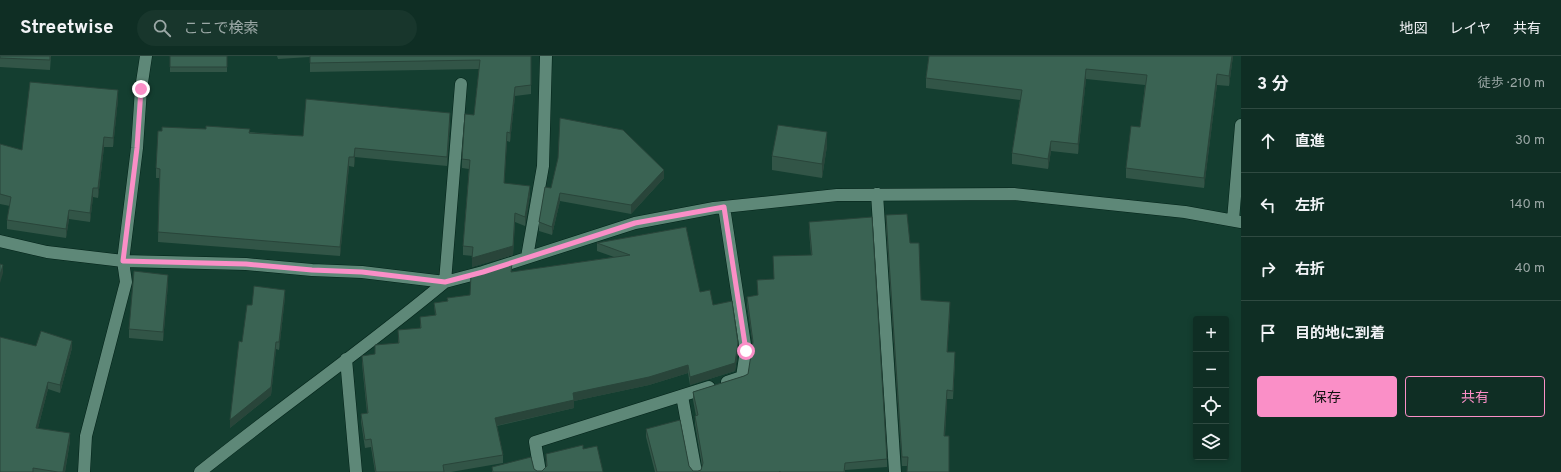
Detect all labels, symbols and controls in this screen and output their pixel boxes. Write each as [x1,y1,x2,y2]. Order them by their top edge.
search box [137,10,417,46]
text: Streetwise [20,16,113,40]
icon: search [151,17,173,39]
text: ここで検索 [183,20,258,39]
text: 地図 [1399,21,1427,38]
text: レイヤ [1449,21,1491,38]
text: 共有 [1513,21,1541,38]
text: 3 分 [1257,74,1288,96]
text: 徒歩 · 210 m [1478,76,1545,92]
route end [132,80,150,98]
icon: ahead [1257,130,1279,152]
text: 直進 [1295,133,1325,152]
text: 30 m [1515,133,1545,149]
icon: left [1257,194,1279,216]
text: 左折 [1295,197,1325,216]
text: 140 m [1510,197,1545,213]
icon: right [1257,258,1279,280]
text: 右折 [1295,261,1325,280]
text: 40 m [1515,261,1545,277]
map controls [1193,316,1229,460]
button: + [1193,316,1229,352]
icon: arrive [1257,322,1279,344]
text: 目的地に到着 [1295,325,1385,344]
route start [737,342,755,360]
button: − [1193,352,1229,388]
button: 保存 [1257,376,1397,417]
button: 共有 [1405,376,1545,417]
button: locate [1193,388,1229,424]
button: layers [1193,424,1229,460]

